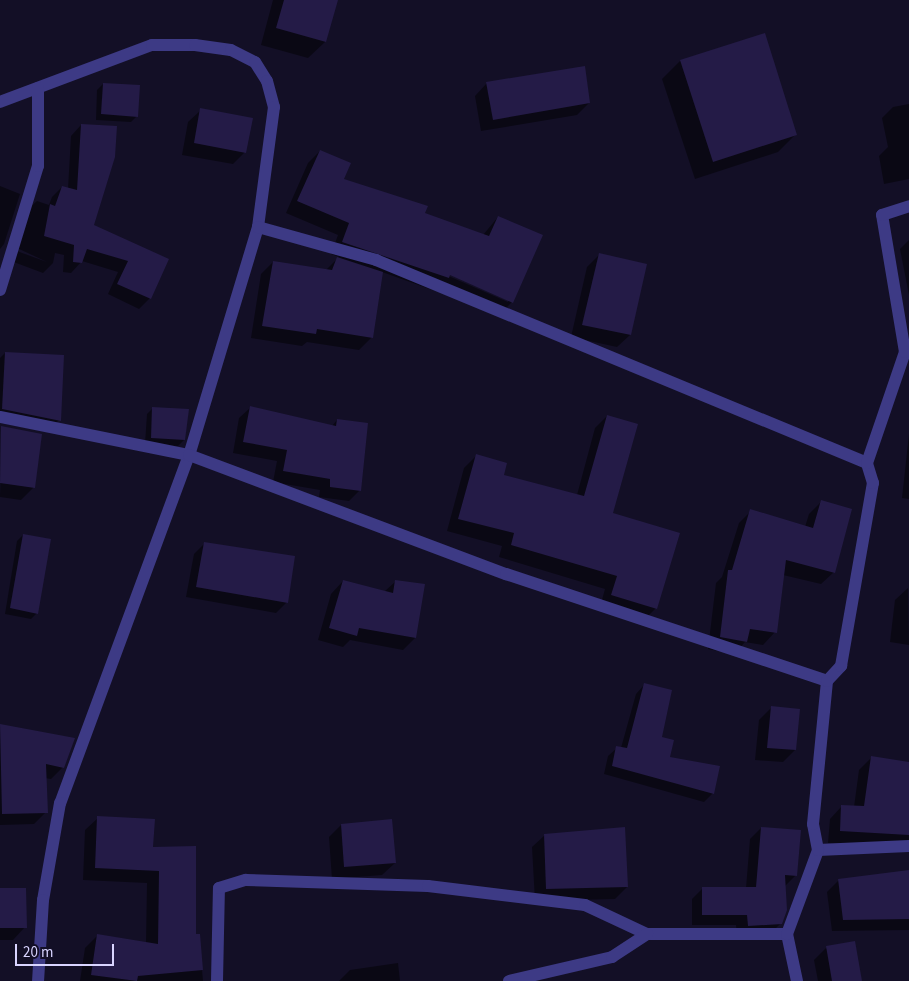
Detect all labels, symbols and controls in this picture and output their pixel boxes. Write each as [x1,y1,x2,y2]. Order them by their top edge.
scale bar [18,934,116,966]
text: 20 m [23,942,53,963]

